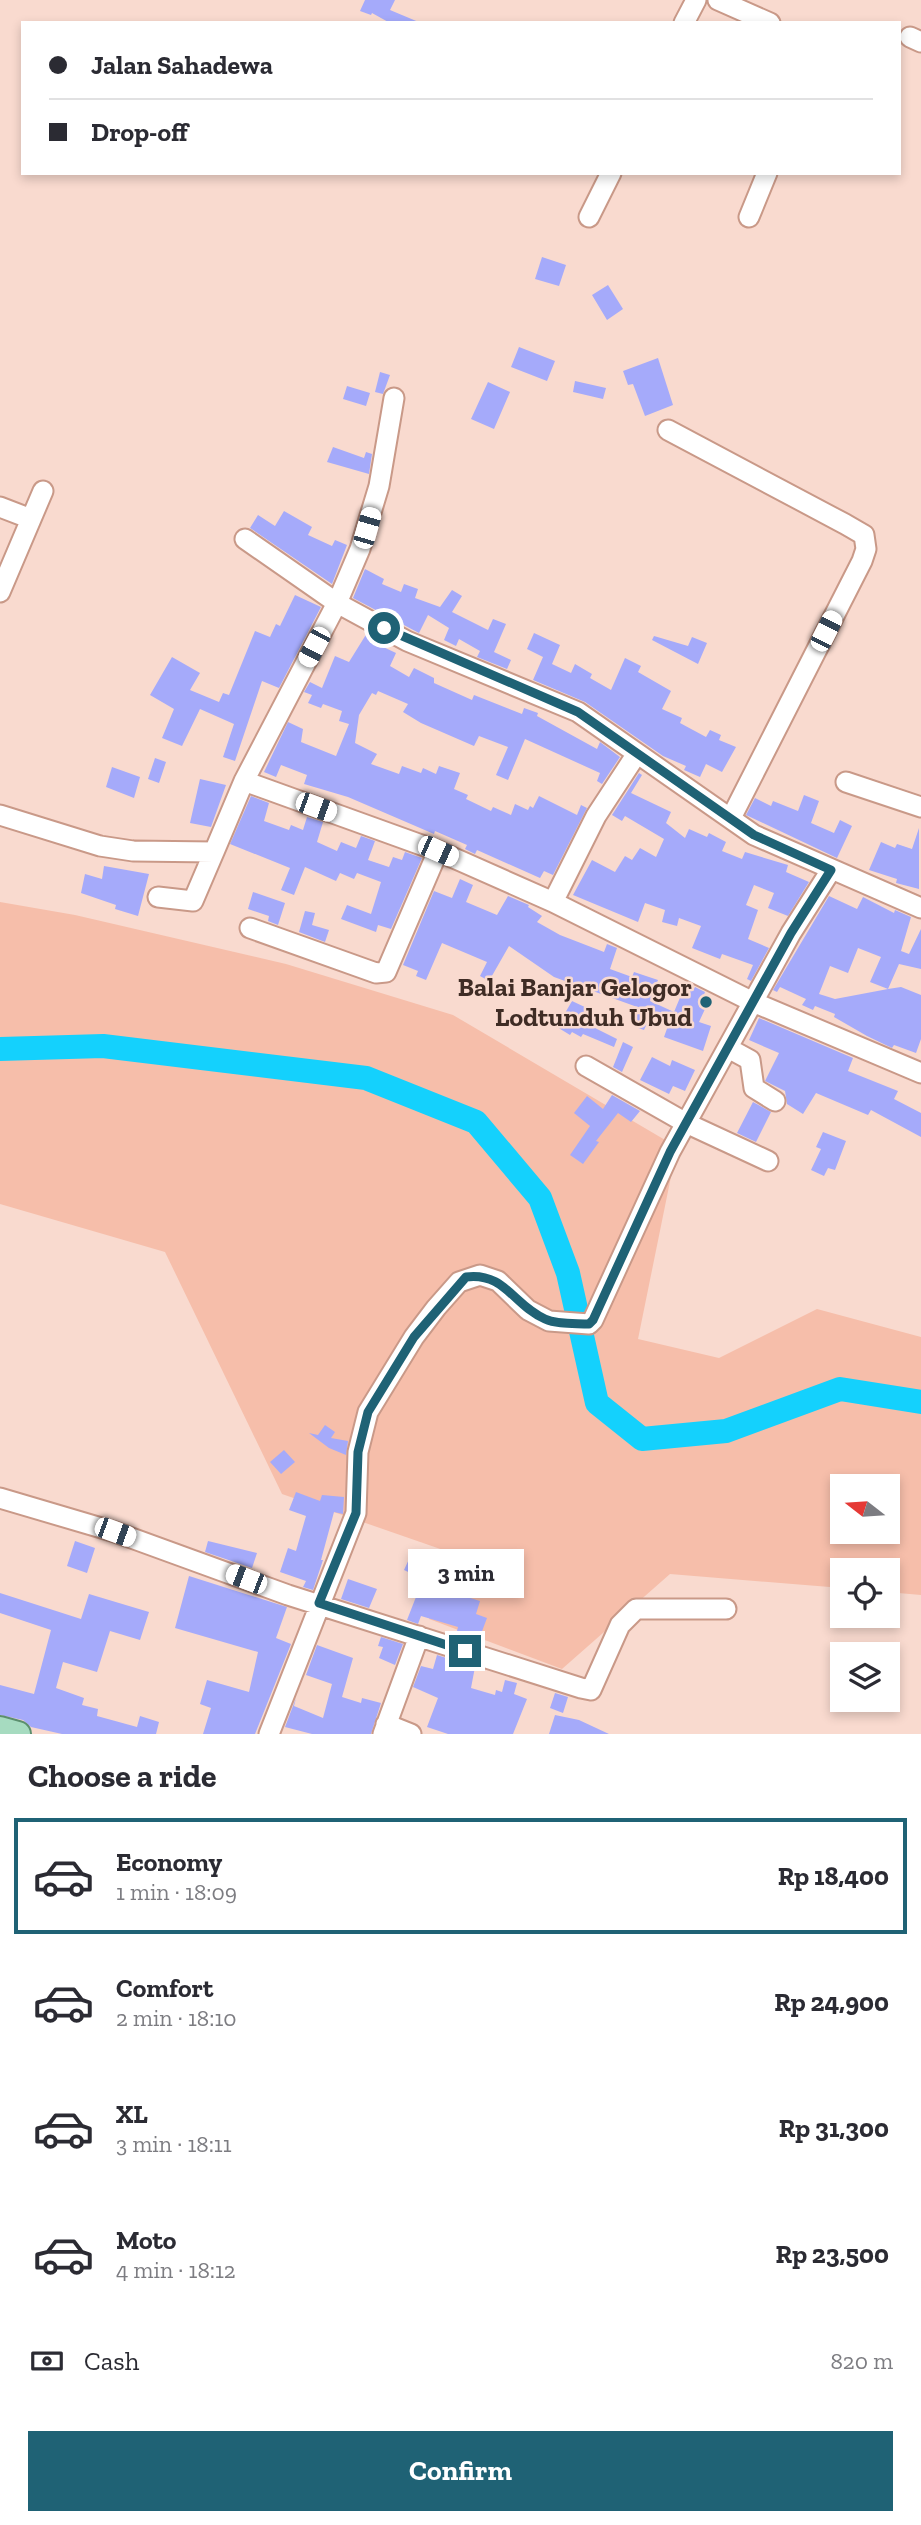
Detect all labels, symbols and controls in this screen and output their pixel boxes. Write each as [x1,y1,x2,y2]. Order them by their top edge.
text: Jalan Sahadewa [91,49,273,81]
text: Drop-off [91,116,188,148]
car [352,505,383,551]
car [808,608,845,654]
route start [368,612,400,644]
car [295,624,334,670]
car [293,790,340,824]
car [415,833,462,869]
place label: Balai Banjar Gelogor Lodtunduh Ubud [458,971,692,1033]
marker: Balai Banjar Gelogor Lodtunduh Ubud [698,994,714,1010]
north arrow [830,1474,900,1544]
map controls [830,1474,900,1712]
car [92,1515,139,1549]
callout: 3 min [407,1550,523,1598]
button: locate [830,1558,900,1628]
text: 3 min [437,1559,495,1587]
car [223,1562,270,1596]
route end [449,1635,481,1667]
button: layers [830,1642,900,1712]
text: Choose a ride [28,1757,216,1795]
icon: car [32,1845,95,1908]
text: Economy [116,1846,222,1878]
text: Rp 18,400 [778,1860,889,1892]
text: 1 min · 18:09 [116,1878,237,1906]
icon: car [32,1971,95,2034]
text: Comfort [116,1972,213,2004]
text: Rp 24,900 [774,1986,889,2018]
text: 2 min · 18:10 [116,2004,237,2032]
icon: car [32,2097,95,2160]
text: XL [116,2098,148,2130]
text: Rp 31,300 [779,2112,889,2144]
text: 3 min · 18:11 [116,2130,232,2158]
icon: car [32,2223,95,2286]
text: Moto [116,2224,176,2256]
text: Rp 23,500 [776,2238,889,2270]
text: 4 min · 18:12 [116,2256,236,2284]
icon: cash [28,2342,66,2380]
text: Cash [84,2345,139,2377]
text: 820 m [830,2347,893,2375]
button: Confirm [28,2431,893,2511]

